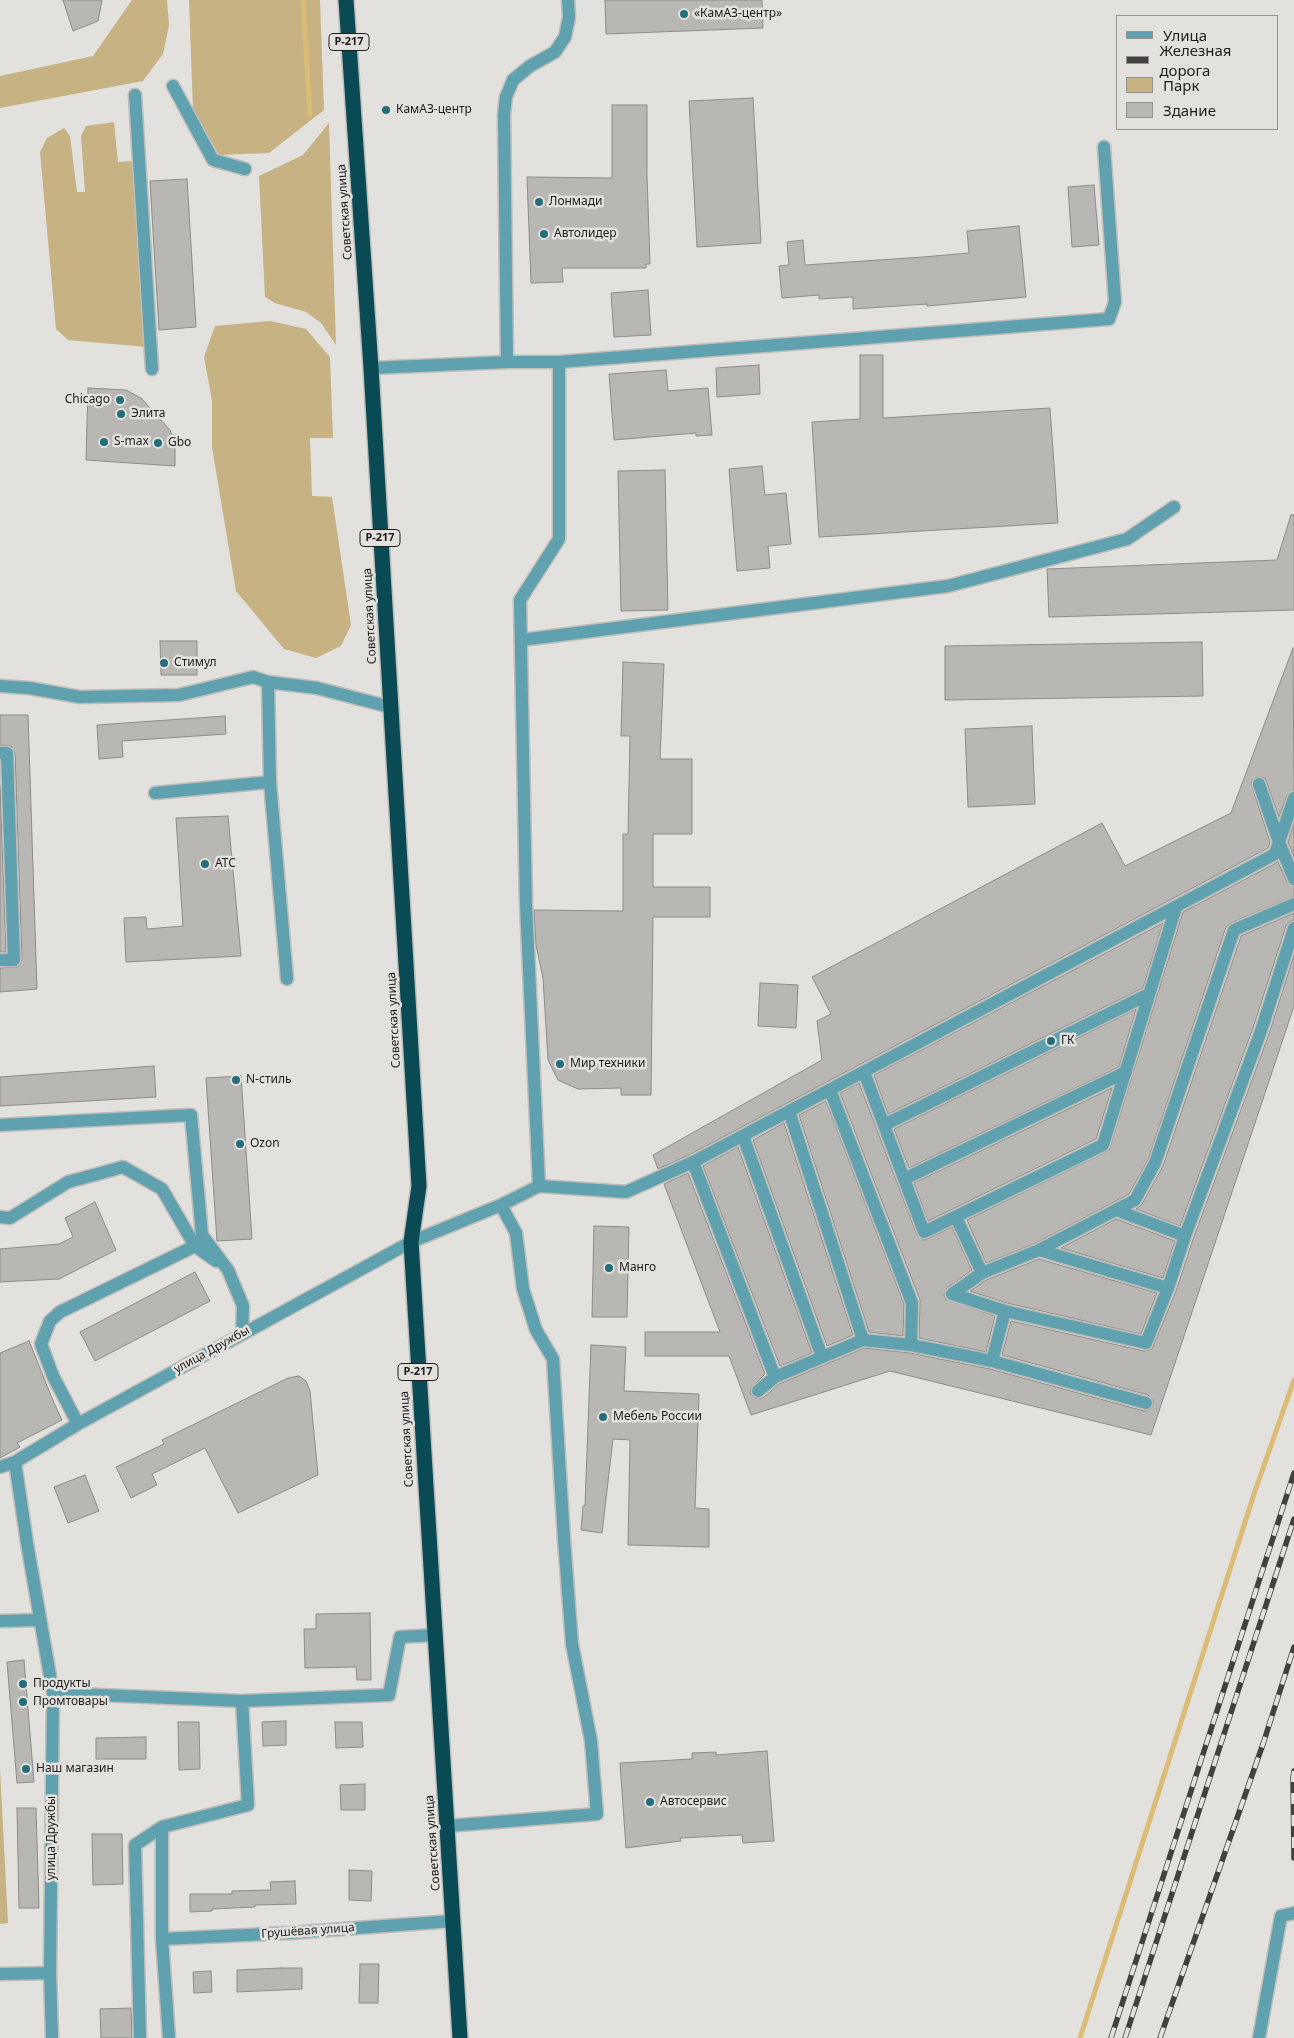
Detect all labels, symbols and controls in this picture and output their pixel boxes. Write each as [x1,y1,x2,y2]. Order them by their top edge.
place label: «КамАЗ-центр» [694,7,782,21]
marker: «КамАЗ-центр» [678,8,690,20]
legend [1116,15,1279,130]
text: Улица [1163,25,1207,45]
road number: Р-217 [329,34,369,51]
text: Железная дорога [1159,40,1232,80]
text: Парк [1163,75,1199,95]
text: Здание [1163,100,1216,120]
place label: КамАЗ-центр [396,103,472,117]
marker: КамАЗ-центр [380,104,392,116]
street label: Советская улица [334,163,356,261]
place label: Лонмади [549,195,602,209]
marker: Лонмади [533,196,545,208]
place label: Автолидер [554,227,617,241]
marker: Автолидер [538,228,550,240]
place label: Chicago [65,393,110,407]
marker: Chicago [114,394,126,406]
place label: Элита [131,407,165,421]
marker: Элита [115,408,127,420]
place label: S-max [114,435,149,449]
marker: S-max [98,436,110,448]
place label: Gbo [168,436,191,450]
marker: Gbo [152,437,164,449]
road number: Р-217 [360,530,400,546]
street label: Советская улица [360,568,380,664]
place label: Стимул [174,656,216,670]
marker: Стимул [158,657,170,669]
place label: АТС [215,857,236,871]
marker: АТС [199,858,211,870]
street label: Советская улица [384,972,404,1068]
place label: ГК [1061,1034,1075,1048]
marker: ГК [1045,1035,1057,1047]
place label: Мир техники [570,1057,645,1071]
marker: Мир техники [554,1058,566,1070]
place label: N-стиль [246,1073,292,1087]
marker: N-стиль [230,1074,242,1086]
place label: Ozon [250,1137,280,1151]
marker: Ozon [234,1138,246,1150]
place label: Манго [619,1261,656,1275]
marker: Манго [603,1262,615,1274]
street label: улица Дружбы [172,1323,252,1377]
road number: Р-217 [398,1364,438,1380]
street label: Советская улица [397,1391,417,1487]
place label: Мебель России [613,1410,702,1424]
marker: Мебель России [597,1411,609,1423]
place label: Продукты [33,1677,91,1691]
marker: Продукты [17,1678,29,1690]
place label: Промтовары [33,1695,108,1709]
marker: Промтовары [17,1696,29,1708]
place label: Наш магазин [36,1762,114,1776]
marker: Наш магазин [20,1763,32,1775]
street label: Советская улица [422,1794,444,1892]
place label: Автосервис [660,1795,727,1809]
street label: улица Дружбы [45,1796,59,1880]
marker: Автосервис [644,1796,656,1808]
street label: Грушёвая улица [261,1921,355,1941]

